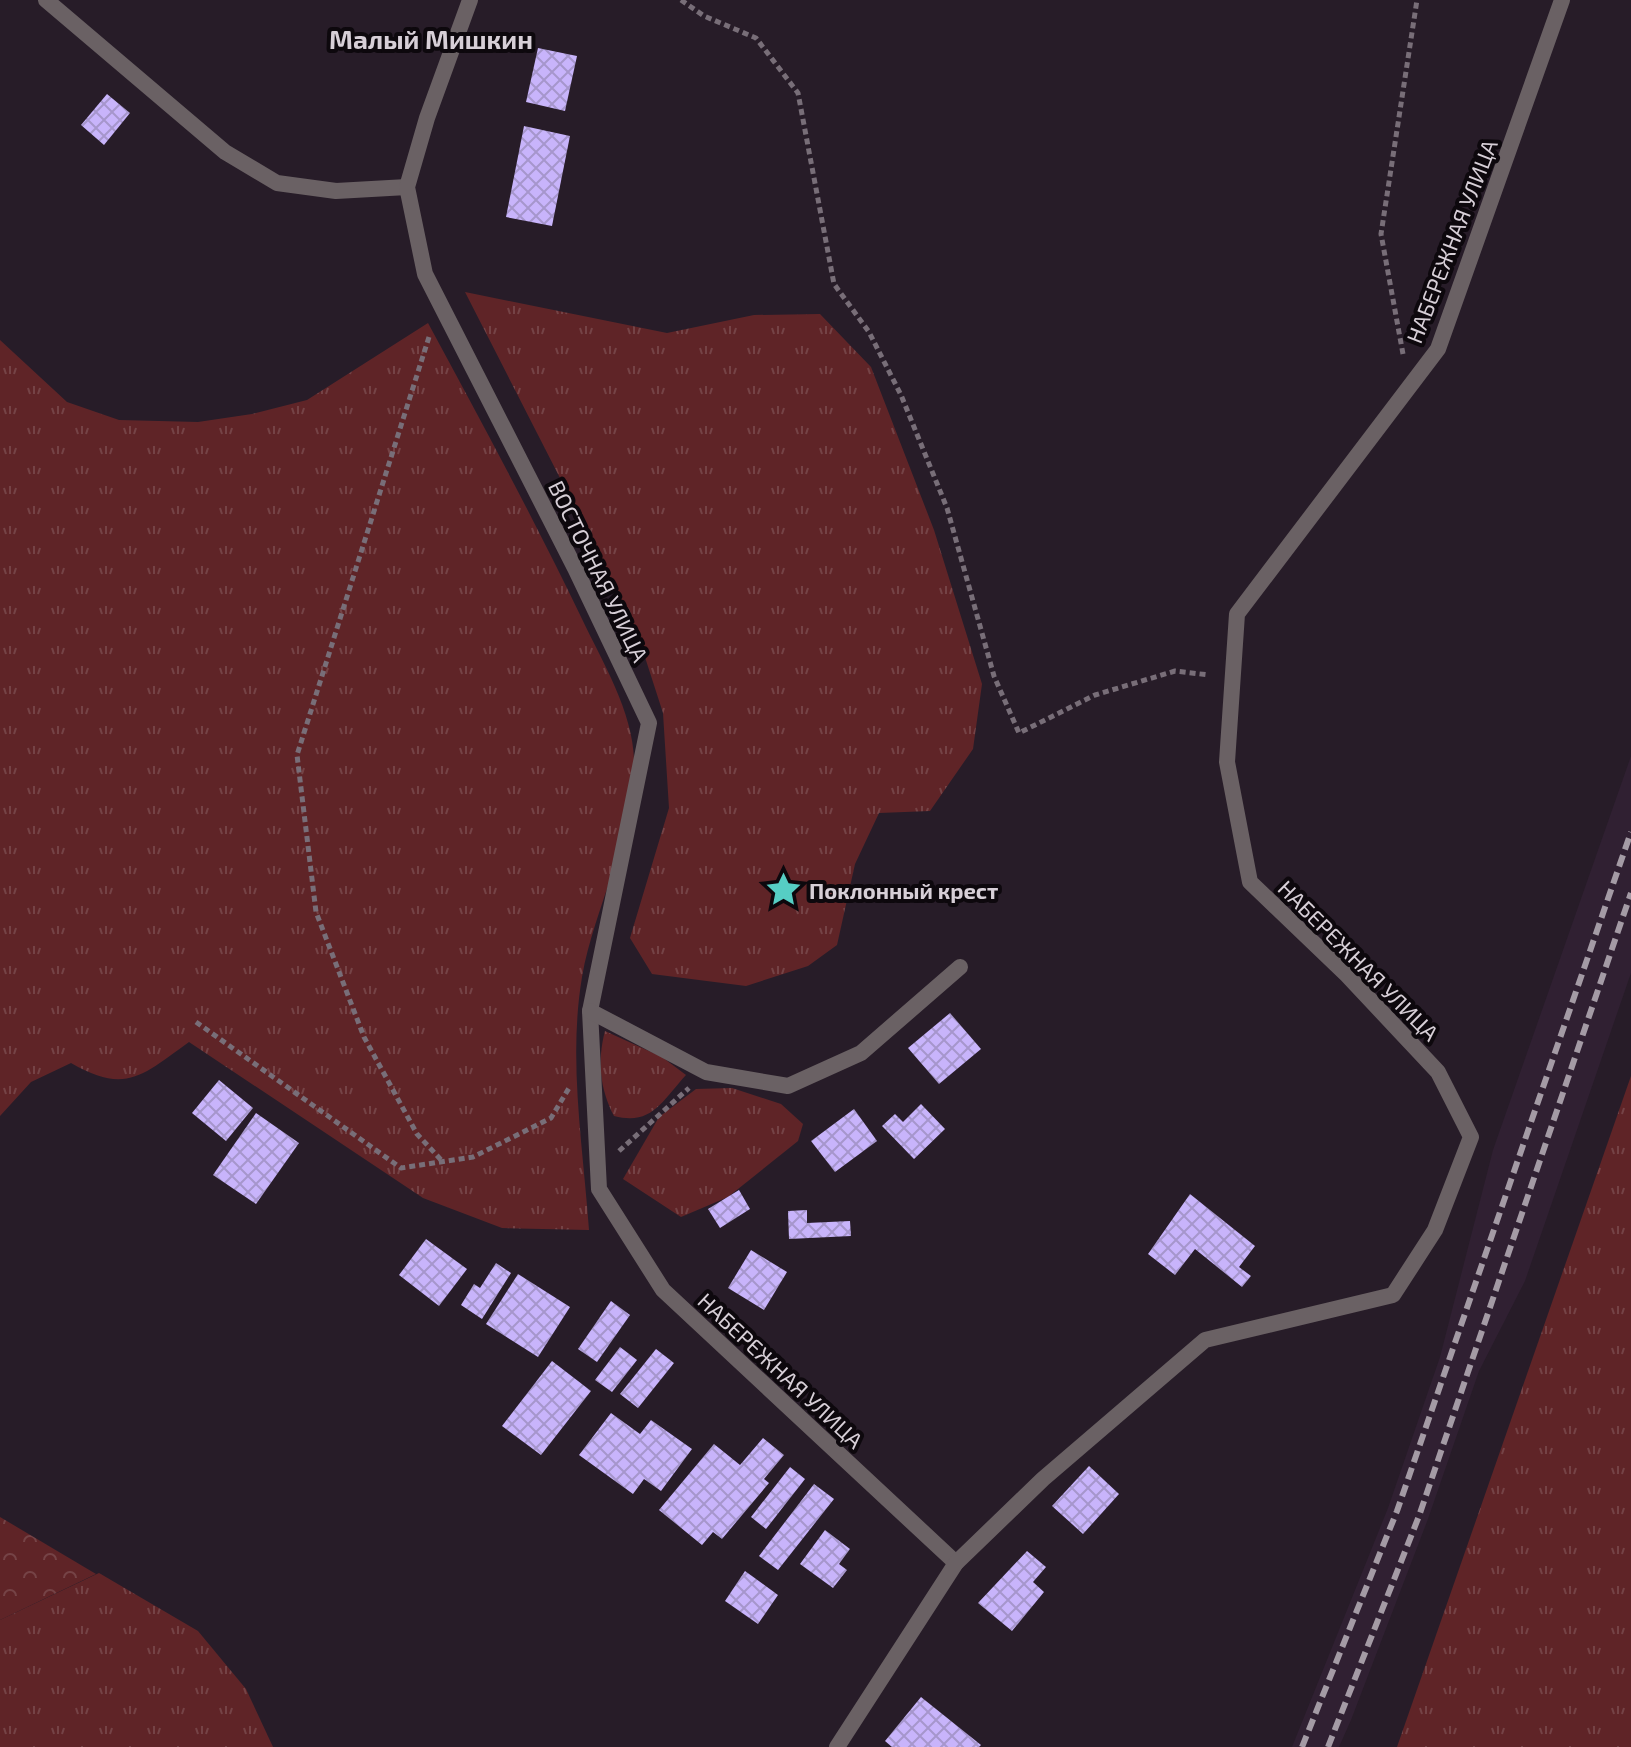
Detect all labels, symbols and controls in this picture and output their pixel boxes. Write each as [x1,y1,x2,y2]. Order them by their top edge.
district label: Малый Мишкин [329,23,533,54]
street label: НАБЕРЕЖНАЯ УЛИЦА [1400,135,1502,346]
street label: ВОСТОЧНАЯ УЛИЦА [544,476,654,666]
place icon: Поклонный крест [764,871,802,909]
street label: НАБЕРЕЖНАЯ УЛИЦА [1274,875,1445,1046]
place label: Поклонный крест [809,877,998,903]
street label: НАБЕРЕЖНАЯ УЛИЦА [693,1287,869,1453]

